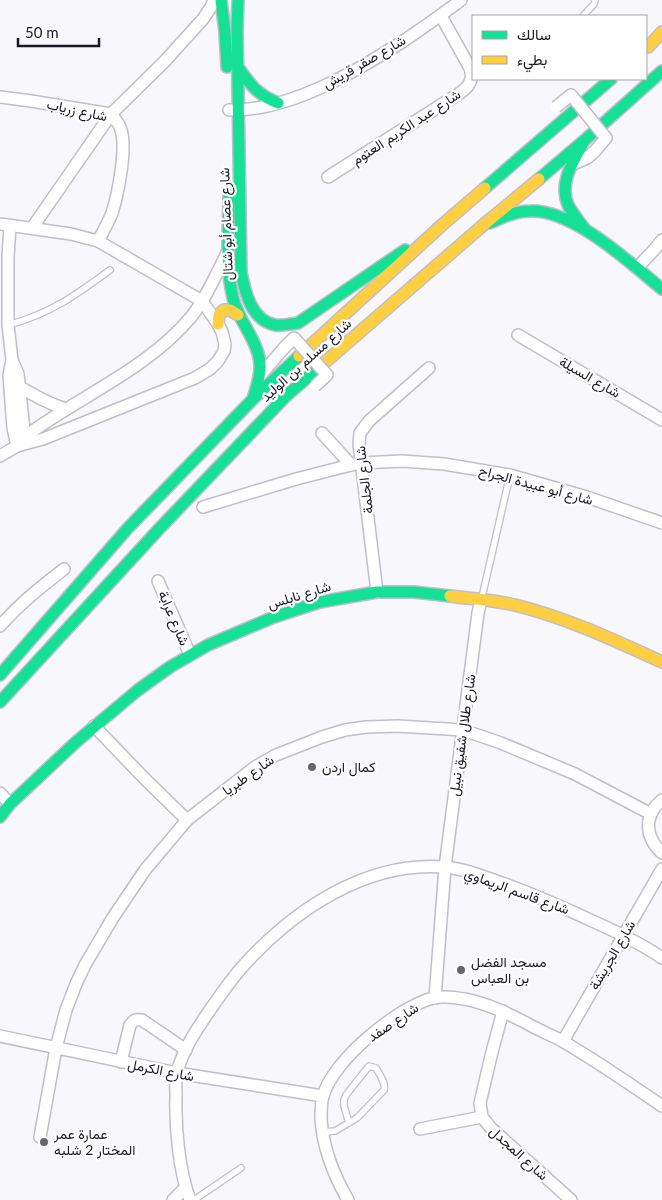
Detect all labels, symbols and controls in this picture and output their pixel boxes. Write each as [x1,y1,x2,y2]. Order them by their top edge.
scale bar [18,15,99,47]
legend [472,15,647,80]
text: 50 m [25,23,59,41]
text: سالك [517,25,551,43]
street label: شارع صقر قريش [319,31,410,95]
text: بطيء [517,50,547,73]
street label: شارع عبد الكريم العتوم [348,85,465,171]
street label: شارع زرياب [45,95,109,127]
street label: شارع عصام أبو شتال [215,167,239,281]
street label: شارع مسلم بن الوليد [257,315,356,407]
street label: شارع السيلة [555,352,624,403]
street label: شارع الجلمة [351,445,379,515]
street label: شارع أبو عبيدة الجراح [476,461,595,511]
street label: شارع نابلس [265,577,333,615]
street label: شارع عرابة [153,588,194,649]
street label: شارع طلال شفيق نبيل [445,673,481,797]
street label: شارع طبريا [219,751,279,801]
place label: كمال اردن [322,758,376,777]
marker: كمال اردن [306,761,318,773]
street label: شارع قاسم الريماوي [461,864,572,921]
street label: شارع الجريشة [585,917,641,994]
place label: مسجد الفضل بن العباس [471,953,547,987]
marker: مسجد الفضل بن العباس [455,964,467,976]
street label: شارع صفد [364,998,423,1047]
street label: شارع الكرمل [126,1055,196,1087]
street label: شارع المجدل [485,1122,552,1186]
place label: عمارة عمر المختار 2 شلبه [53,1125,136,1159]
marker: عمارة عمر المختار 2 شلبه [38,1136,50,1148]

